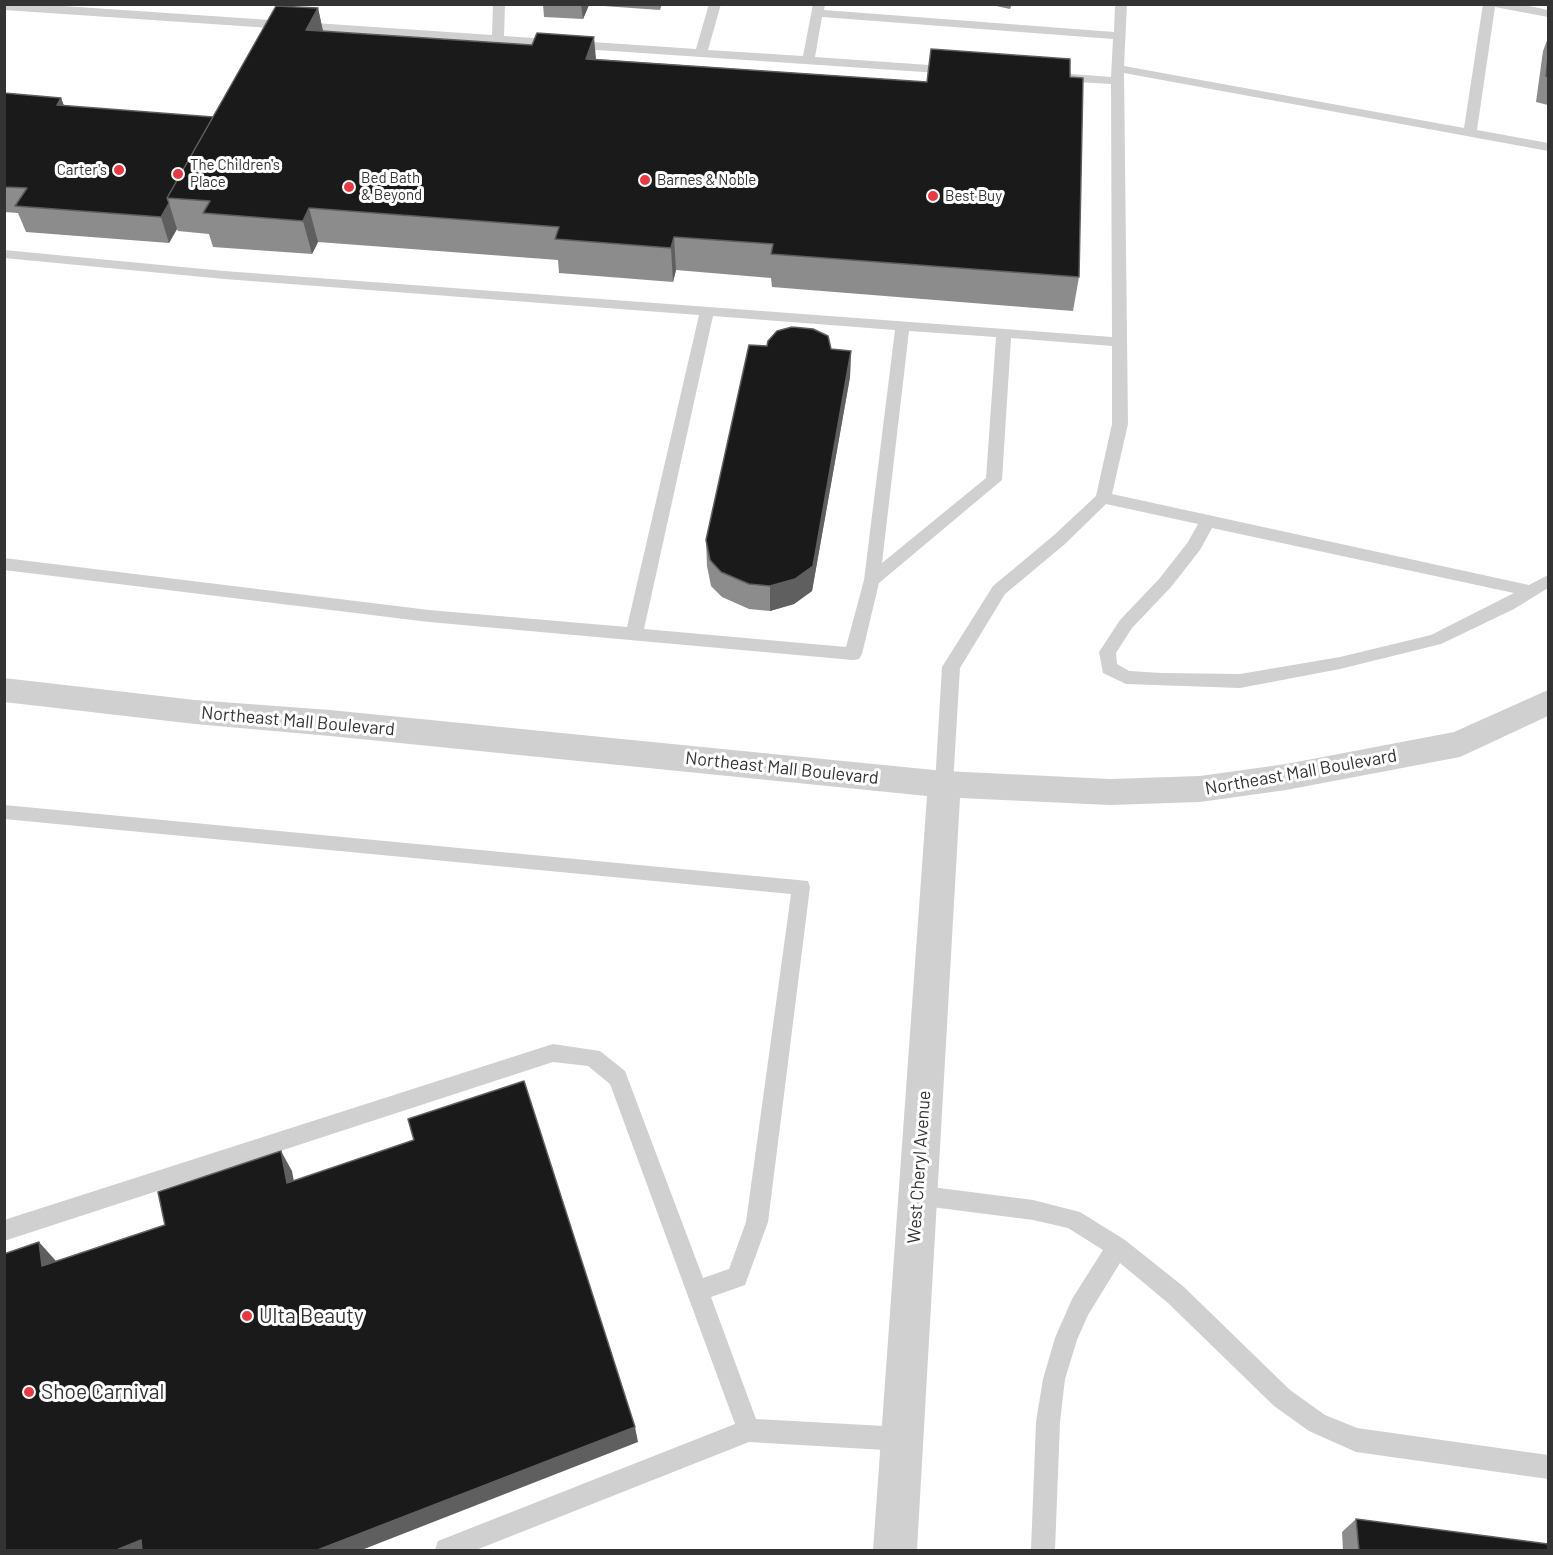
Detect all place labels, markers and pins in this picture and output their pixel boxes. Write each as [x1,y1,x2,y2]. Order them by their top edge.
place label: The Children's Place [190,156,280,191]
place label: Carter's [57,161,107,179]
marker: Carter's [112,163,126,177]
marker: The Children's Place [171,167,185,181]
place label: Bed Bath & Beyond [361,169,422,204]
place label: Barnes & Noble [657,171,756,189]
marker: Barnes & Noble [638,173,652,187]
marker: Bed Bath & Beyond [342,180,356,194]
place label: Best Buy [945,187,1002,205]
marker: Best Buy [926,189,940,203]
place label: Ulta Beauty [259,1303,364,1329]
marker: Ulta Beauty [240,1309,254,1323]
place label: Shoe Carnival [41,1379,164,1405]
marker: Shoe Carnival [22,1385,36,1399]

